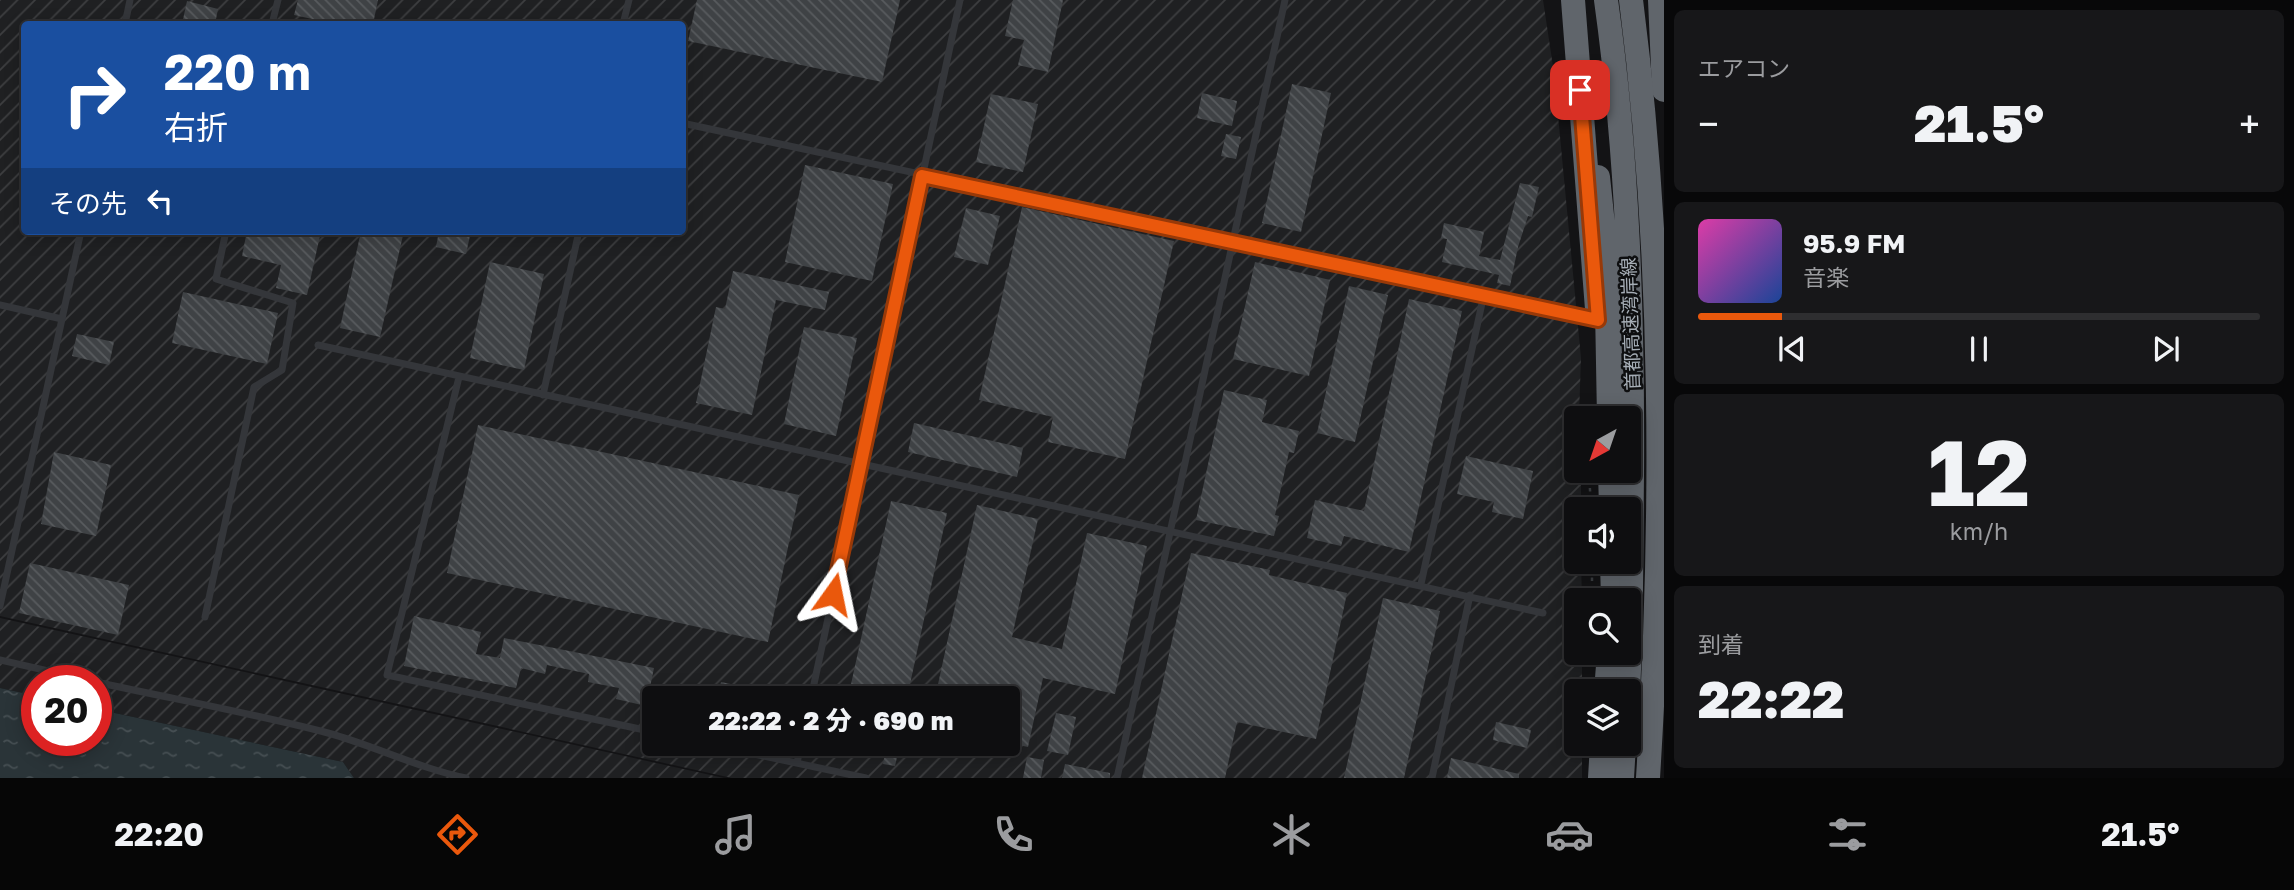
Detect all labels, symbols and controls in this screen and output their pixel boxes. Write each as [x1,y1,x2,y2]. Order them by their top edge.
text: 220 m [164,42,311,101]
icon: right [49,49,140,140]
text: エアコン [1698,54,1790,82]
pin [1550,60,1610,120]
icon: arrive [1561,71,1599,109]
text: 21.5° [1914,91,2044,153]
text: − [1698,101,1719,146]
text: + [2239,101,2260,146]
text: 右折 [164,108,228,146]
icon: left [141,182,179,220]
text: その先 [49,188,127,219]
text: 95.9 FM [1803,228,1905,259]
street label: 首都高速湾岸線 [1616,257,1644,391]
text: 音楽 [1803,263,1849,291]
icon: previous [1773,330,1811,368]
icon: pause [1960,330,1998,368]
icon: next [2147,330,2185,368]
north arrow [1564,406,1642,483]
map controls [1564,406,1641,756]
text: 12 [1928,417,2030,526]
button: sound [1564,497,1641,574]
text: km/h [1950,517,2008,545]
position arrow [796,557,870,631]
button: search [1564,588,1641,665]
text: 到着 [1698,630,1744,658]
speed limit sign: 20 [21,665,112,756]
text: 22:22 [1698,667,1844,729]
button: layers [1564,679,1641,756]
text: 22:22 · 2 分 · 690 m [709,705,953,736]
icon: directions [433,810,482,859]
icon: music [711,810,760,859]
icon: phone [989,810,1038,859]
icon: climate [1267,810,1316,859]
icon: car [1545,810,1594,859]
icon: filters [1823,810,1872,859]
text: 22:20 [115,815,204,853]
text: 21.5° [2101,815,2179,853]

